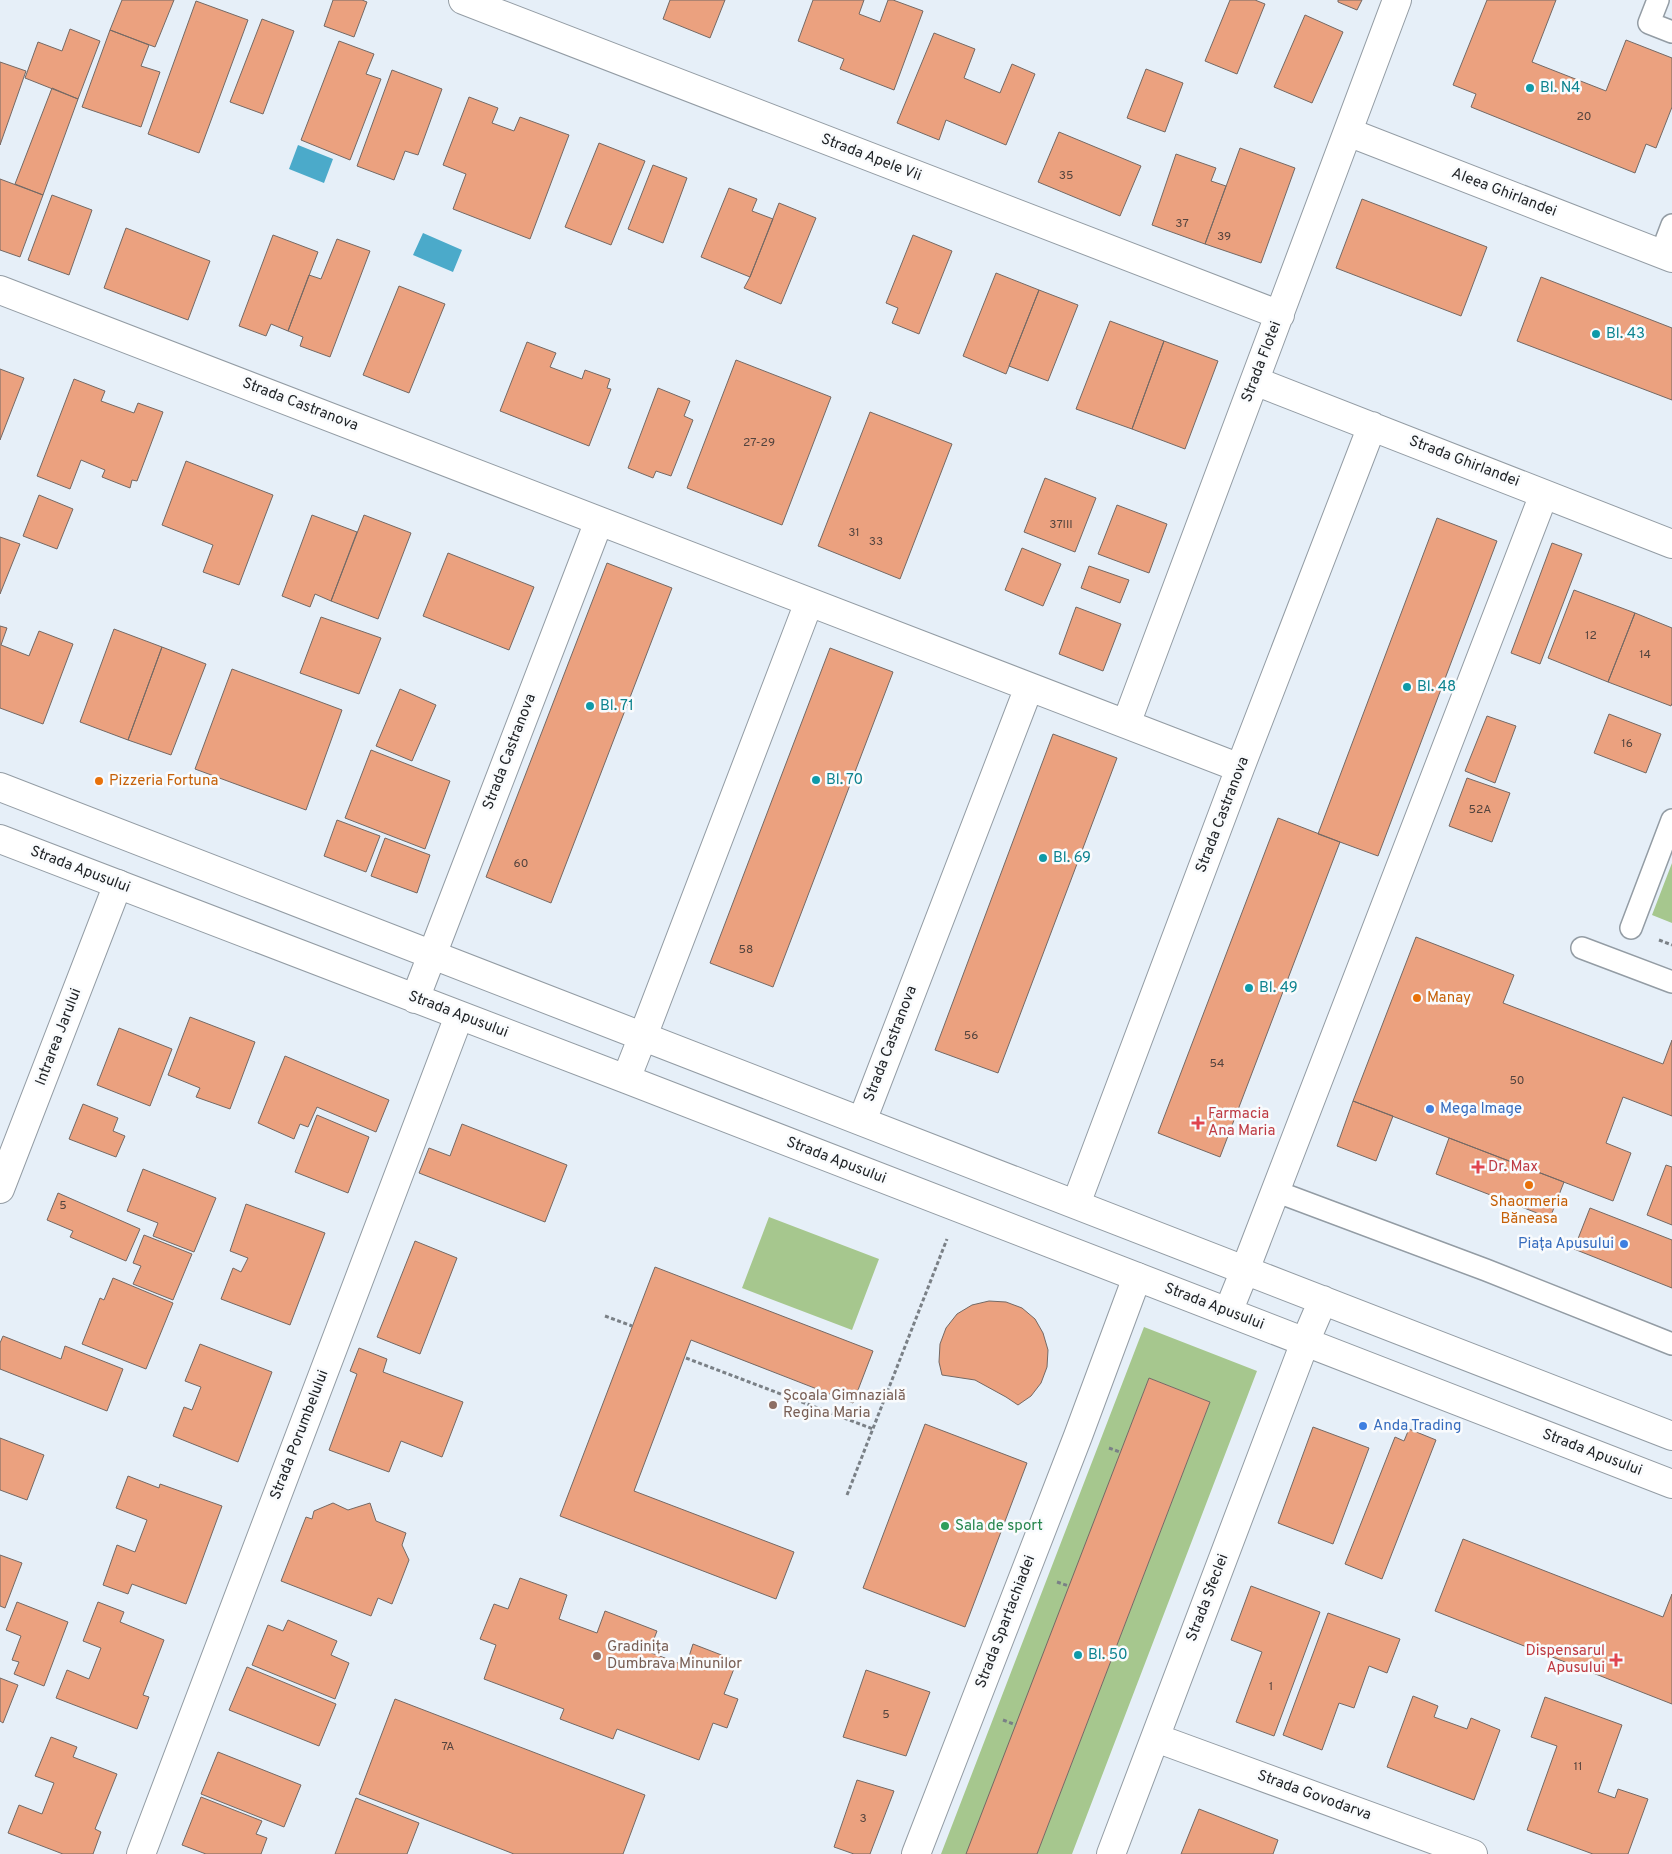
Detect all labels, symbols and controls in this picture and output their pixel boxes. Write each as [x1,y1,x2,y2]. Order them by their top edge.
place label: Bl. N4 [1540,79,1580,98]
marker: Bl. N4 [1524,82,1536,94]
house number: 20 [1576,109,1592,125]
street label: Strada Apele Vii [818,130,924,186]
street label: Aleea Ghirlandei [1449,164,1559,222]
house number: 35 [1059,168,1073,184]
house number: 37 [1175,216,1189,232]
house number: 39 [1217,229,1231,245]
street label: Strada Flotei [1238,319,1286,405]
place label: Bl. 43 [1606,325,1645,344]
marker: Bl. 43 [1590,328,1602,340]
street label: Strada Castranova [239,374,361,436]
street label: Strada Ghirlandei [1406,432,1522,492]
house number: 27-29 [743,435,775,451]
house number: 37III [1049,517,1073,533]
house number: 31 [848,525,860,541]
house number: 33 [869,534,883,550]
house number: 12 [1585,628,1597,644]
house number: 14 [1639,647,1651,663]
place label: Bl. 48 [1417,678,1456,697]
marker: Bl. 48 [1401,681,1413,693]
street label: Strada Castranova [479,691,541,813]
place label: Bl. 71 [600,697,634,716]
marker: Bl. 71 [584,700,596,712]
house number: 16 [1621,736,1633,752]
street label: Strada Castranova [1192,754,1254,876]
place label: Bl. 70 [826,771,863,790]
place label: Pizzeria Fortuna [109,772,218,791]
marker: Bl. 70 [810,774,822,786]
marker: Pizzeria Fortuna [93,775,105,787]
house number: 52A [1469,802,1491,818]
street label: Strada Apusului [27,842,133,898]
place label: Bl. 69 [1053,849,1091,868]
marker: Bl. 69 [1037,852,1049,864]
house number: 60 [514,856,528,872]
house number: 58 [739,942,753,958]
place label: Bl. 49 [1259,979,1298,998]
marker: Bl. 49 [1243,982,1255,994]
street label: Strada Castranova [860,983,922,1105]
street label: Intrarea Jarului [32,986,86,1088]
street label: Strada Apusului [405,987,511,1043]
place label: Manay [1427,989,1471,1008]
marker: Manay [1411,992,1423,1004]
house number: 56 [964,1028,978,1044]
house number: 54 [1209,1056,1225,1072]
house number: 50 [1509,1073,1525,1089]
place label: Mega Image [1440,1100,1522,1119]
marker: Mega Image [1424,1103,1436,1115]
place label: Farmacia Ana Maria [1208,1105,1275,1141]
marker: Farmacia Ana Maria [1192,1117,1204,1129]
street label: Strada Apusului [783,1133,889,1189]
place label: Dr. Max [1488,1158,1538,1177]
marker: Dr. Max [1472,1161,1484,1173]
marker: Shaormeria Băneasa [1523,1179,1535,1191]
place label: Shaormeria Băneasa [1490,1193,1568,1229]
house number: 5 [59,1198,67,1214]
place label: Piața Apusului [1518,1235,1614,1254]
marker: Piața Apusului [1618,1238,1630,1250]
street label: Strada Apusului [1161,1279,1267,1335]
street label: Strada Porumbelului [267,1367,333,1503]
place label: Școala Gimnazială Regina Maria [783,1387,906,1423]
marker: Școala Gimnazială Regina Maria [767,1399,779,1411]
place label: Anda Trading [1373,1417,1462,1436]
marker: Anda Trading [1357,1420,1369,1432]
street label: Strada Apusului [1539,1425,1645,1481]
place label: Sala de sport [955,1517,1043,1536]
marker: Sala de sport [939,1520,951,1532]
street label: Strada Sfeclei [1183,1552,1233,1644]
street label: Strada Spartachiadei [972,1553,1040,1691]
place label: Gradinița Dumbrava Minunilor [607,1638,742,1674]
place label: Dispensarul Apusului [1526,1642,1605,1678]
place label: Bl. 50 [1088,1646,1128,1665]
marker: Bl. 50 [1072,1649,1084,1661]
marker: Gradinița Dumbrava Minunilor [591,1650,603,1662]
marker: Dispensarul Apusului [1609,1653,1623,1667]
house number: 1 [1269,1679,1273,1695]
house number: 5 [882,1707,890,1723]
house number: 7A [441,1739,455,1755]
house number: 11 [1574,1759,1582,1775]
street label: Strada Govodarva [1254,1767,1374,1825]
house number: 3 [859,1811,867,1827]

